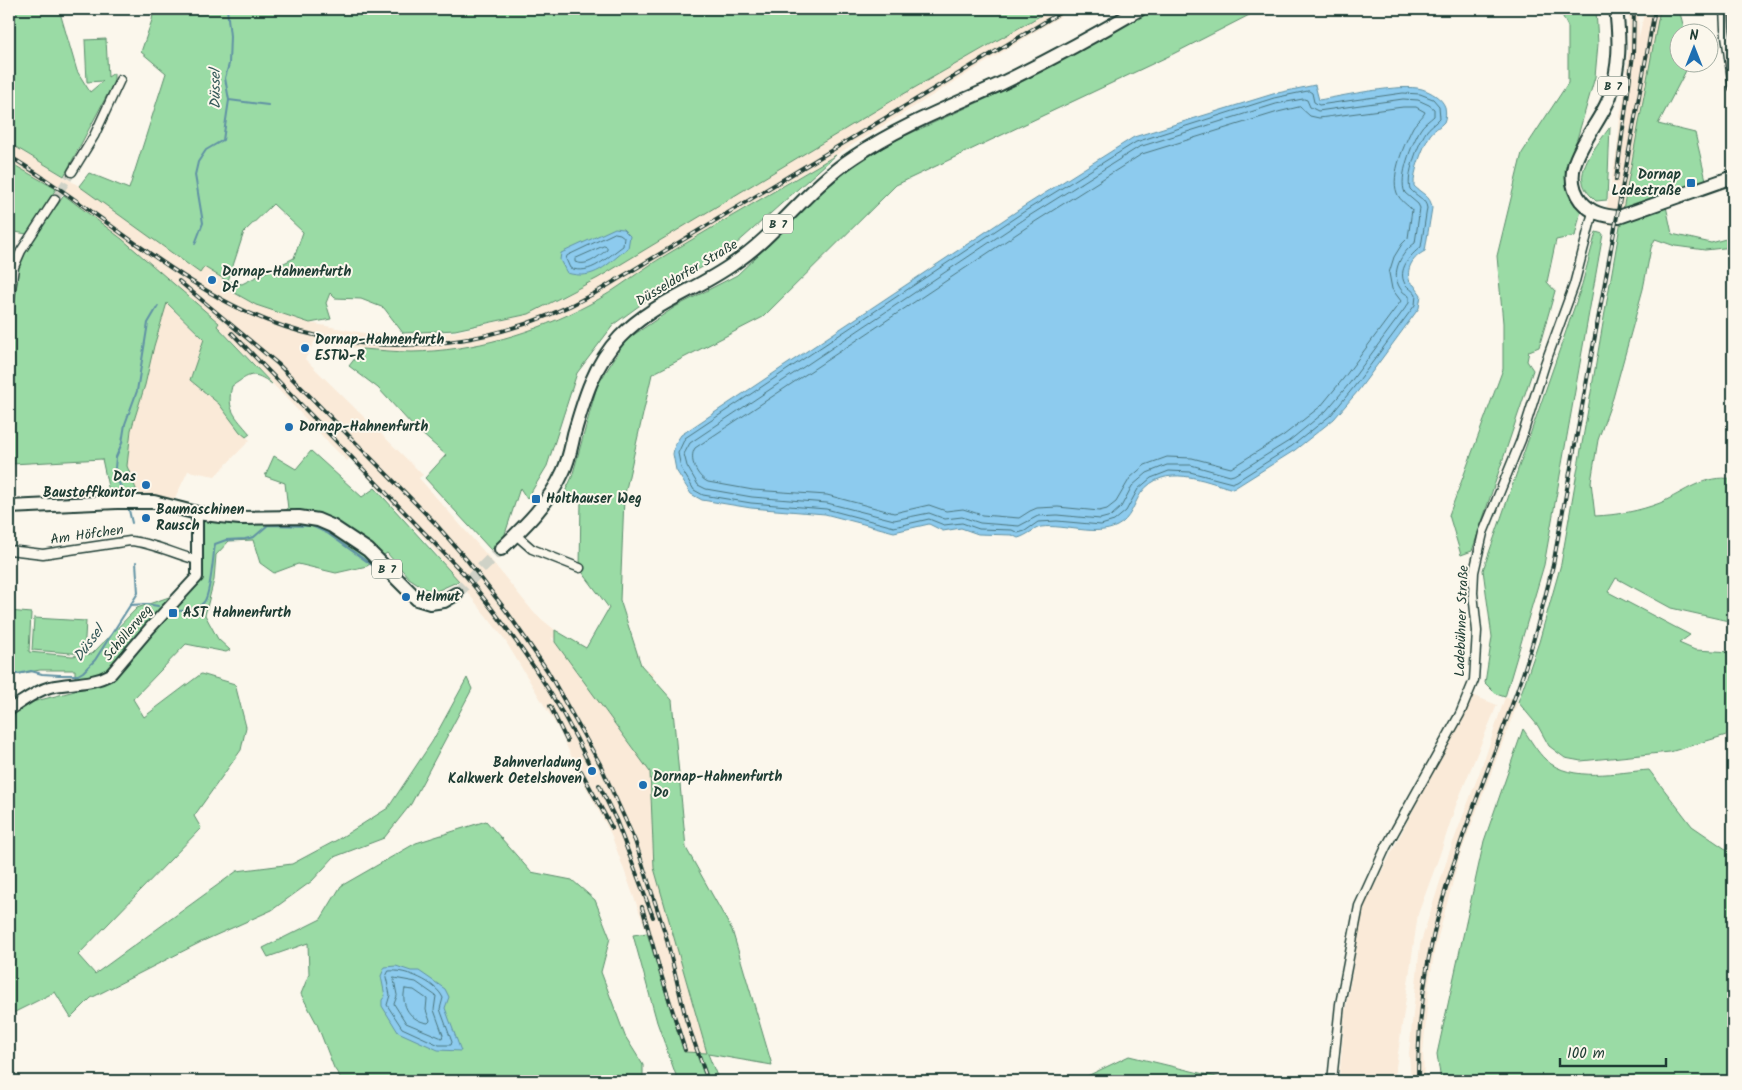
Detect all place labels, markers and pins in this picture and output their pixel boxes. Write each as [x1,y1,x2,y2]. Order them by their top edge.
place label: Dornap Ladestraße [1612,164,1681,202]
marker: Dornap Ladestraße [1685,177,1697,189]
place label: Dornap-Hahnenfurth Df [222,261,351,299]
marker: Dornap-Hahnenfurth Df [206,274,218,286]
place label: Dornap-Hahnenfurth ESTW-R [315,329,444,367]
marker: Dornap-Hahnenfurth ESTW-R [299,342,311,354]
place label: Dornap-Hahnenfurth [299,416,428,438]
marker: Dornap-Hahnenfurth [283,421,295,433]
place label: Das Baustoffkontor [43,466,137,504]
marker: Das Baustoffkontor [140,479,152,491]
place label: Holthauser Weg [546,488,642,510]
marker: Holthauser Weg [530,493,542,505]
place label: Baumaschinen Rausch [156,499,245,537]
marker: Baumaschinen Rausch [140,512,152,524]
place label: Helmut [416,586,461,608]
marker: Helmut [400,591,412,603]
place label: AST Hahnenfurth [183,602,291,624]
marker: AST Hahnenfurth [167,607,179,619]
place label: Bahnverladung Kalkwerk Oetelshoven [448,752,582,790]
marker: Bahnverladung Kalkwerk Oetelshoven [586,765,598,777]
place label: Dornap-Hahnenfurth Do [653,766,782,804]
marker: Dornap-Hahnenfurth Do [637,779,649,791]

